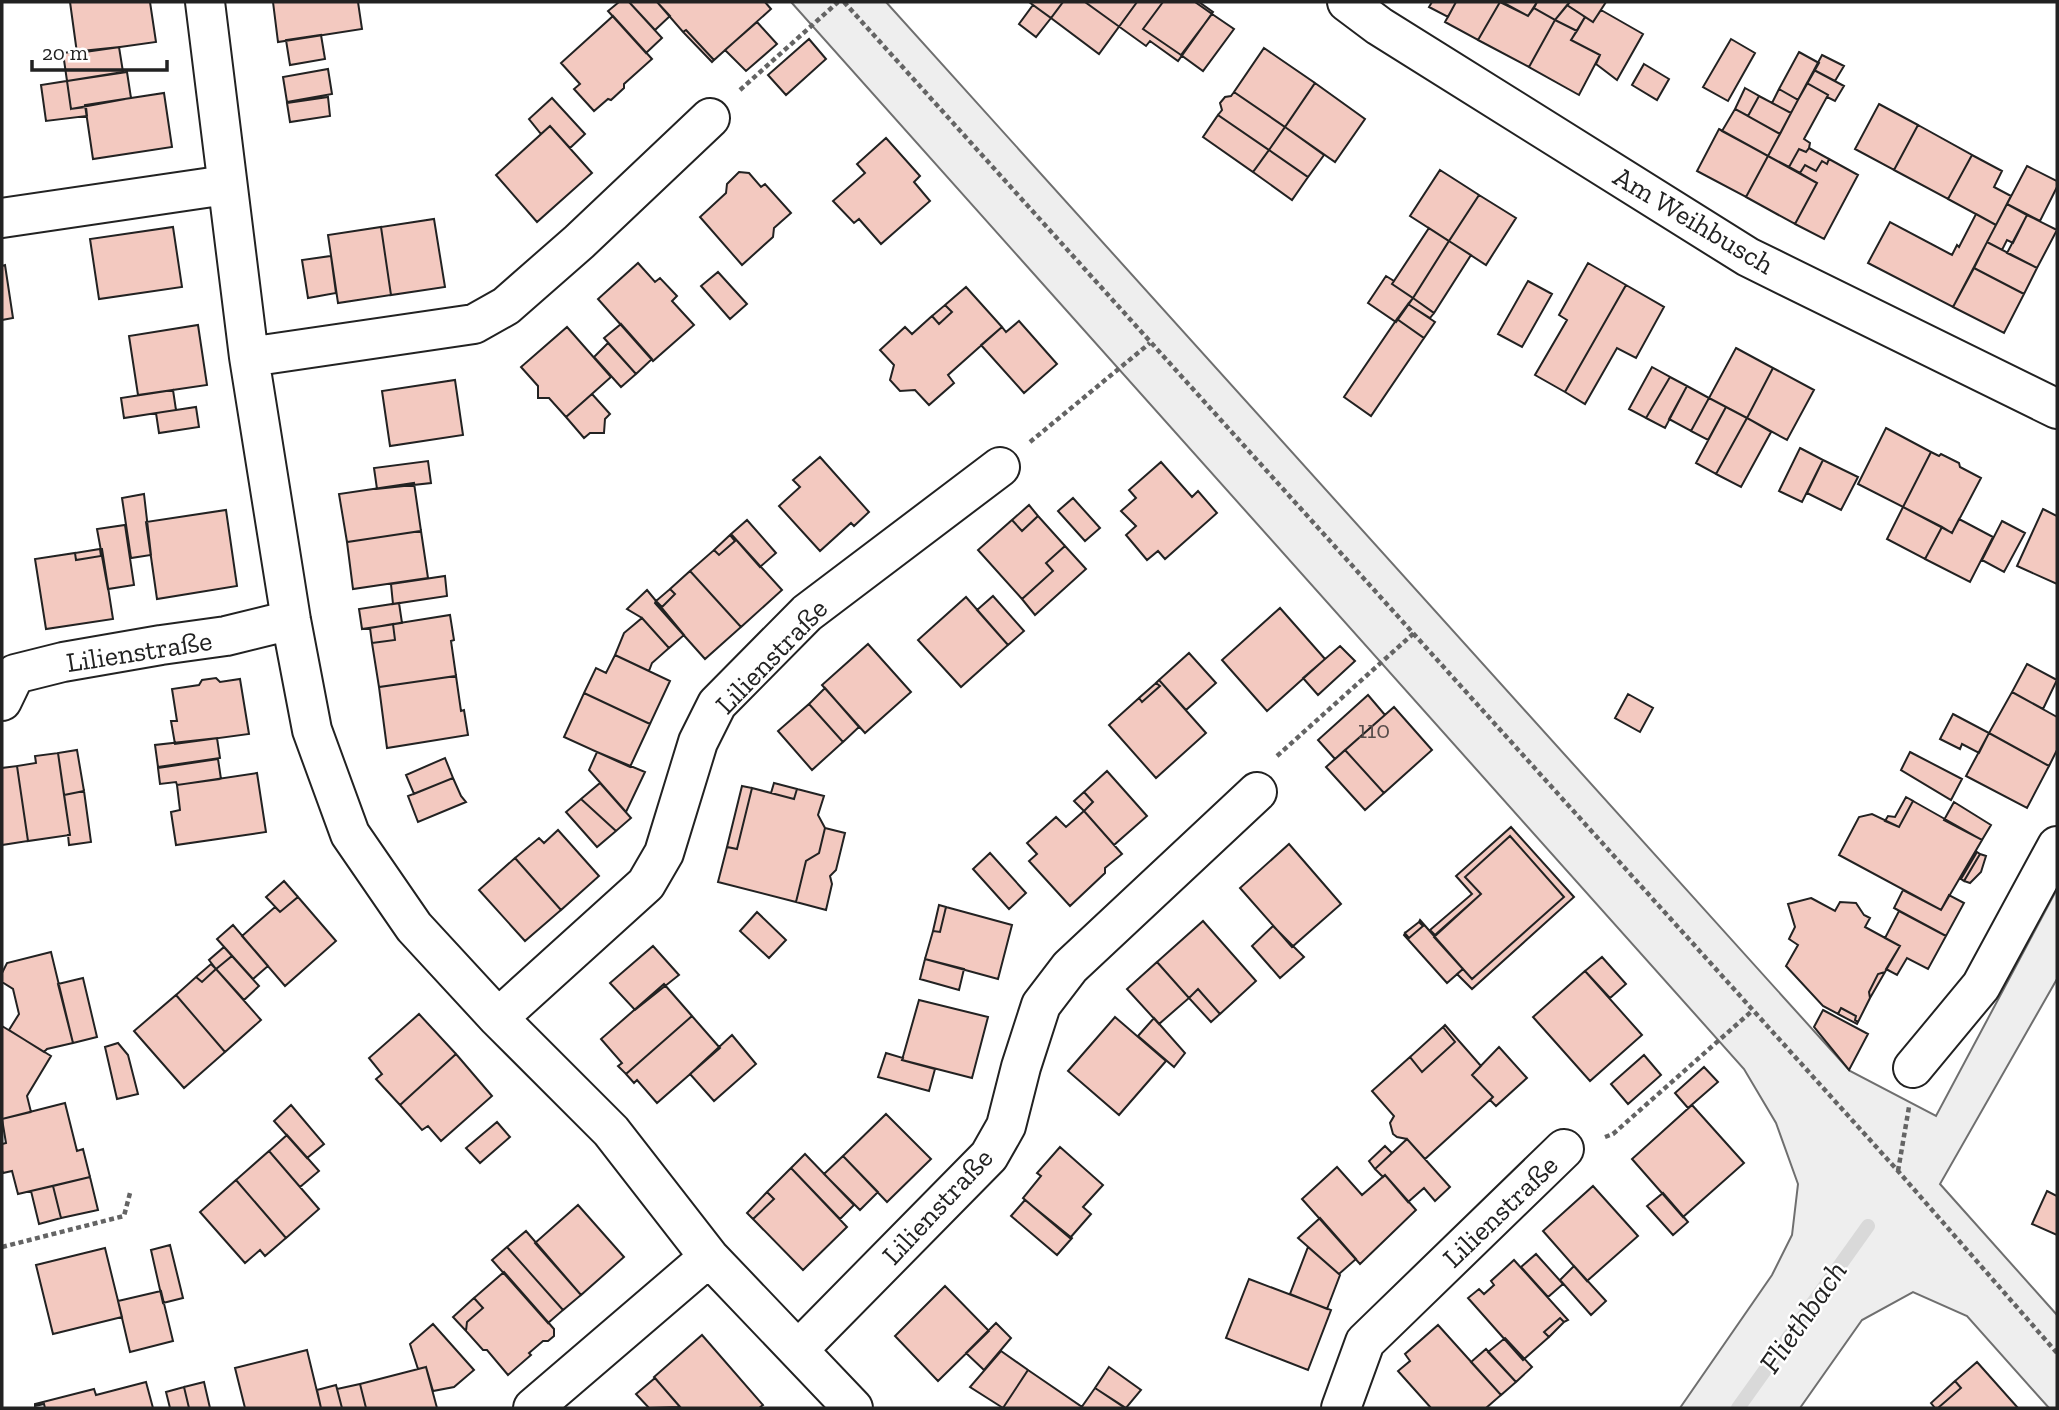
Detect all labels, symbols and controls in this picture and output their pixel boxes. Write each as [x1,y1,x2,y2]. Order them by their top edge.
scale bar [32,28,166,72]
text: 20 m [42,40,88,65]
street label: Am Weihbusch [1608,160,1780,281]
street label: Lilienstraße [708,592,834,721]
street label: Lilienstraße [64,624,214,679]
house number: 110 [1358,715,1390,744]
street label: Lilienstraße [875,1141,1000,1271]
street label: Lilienstraße [1436,1148,1565,1274]
water label: Fliethbach [1751,1254,1855,1380]

